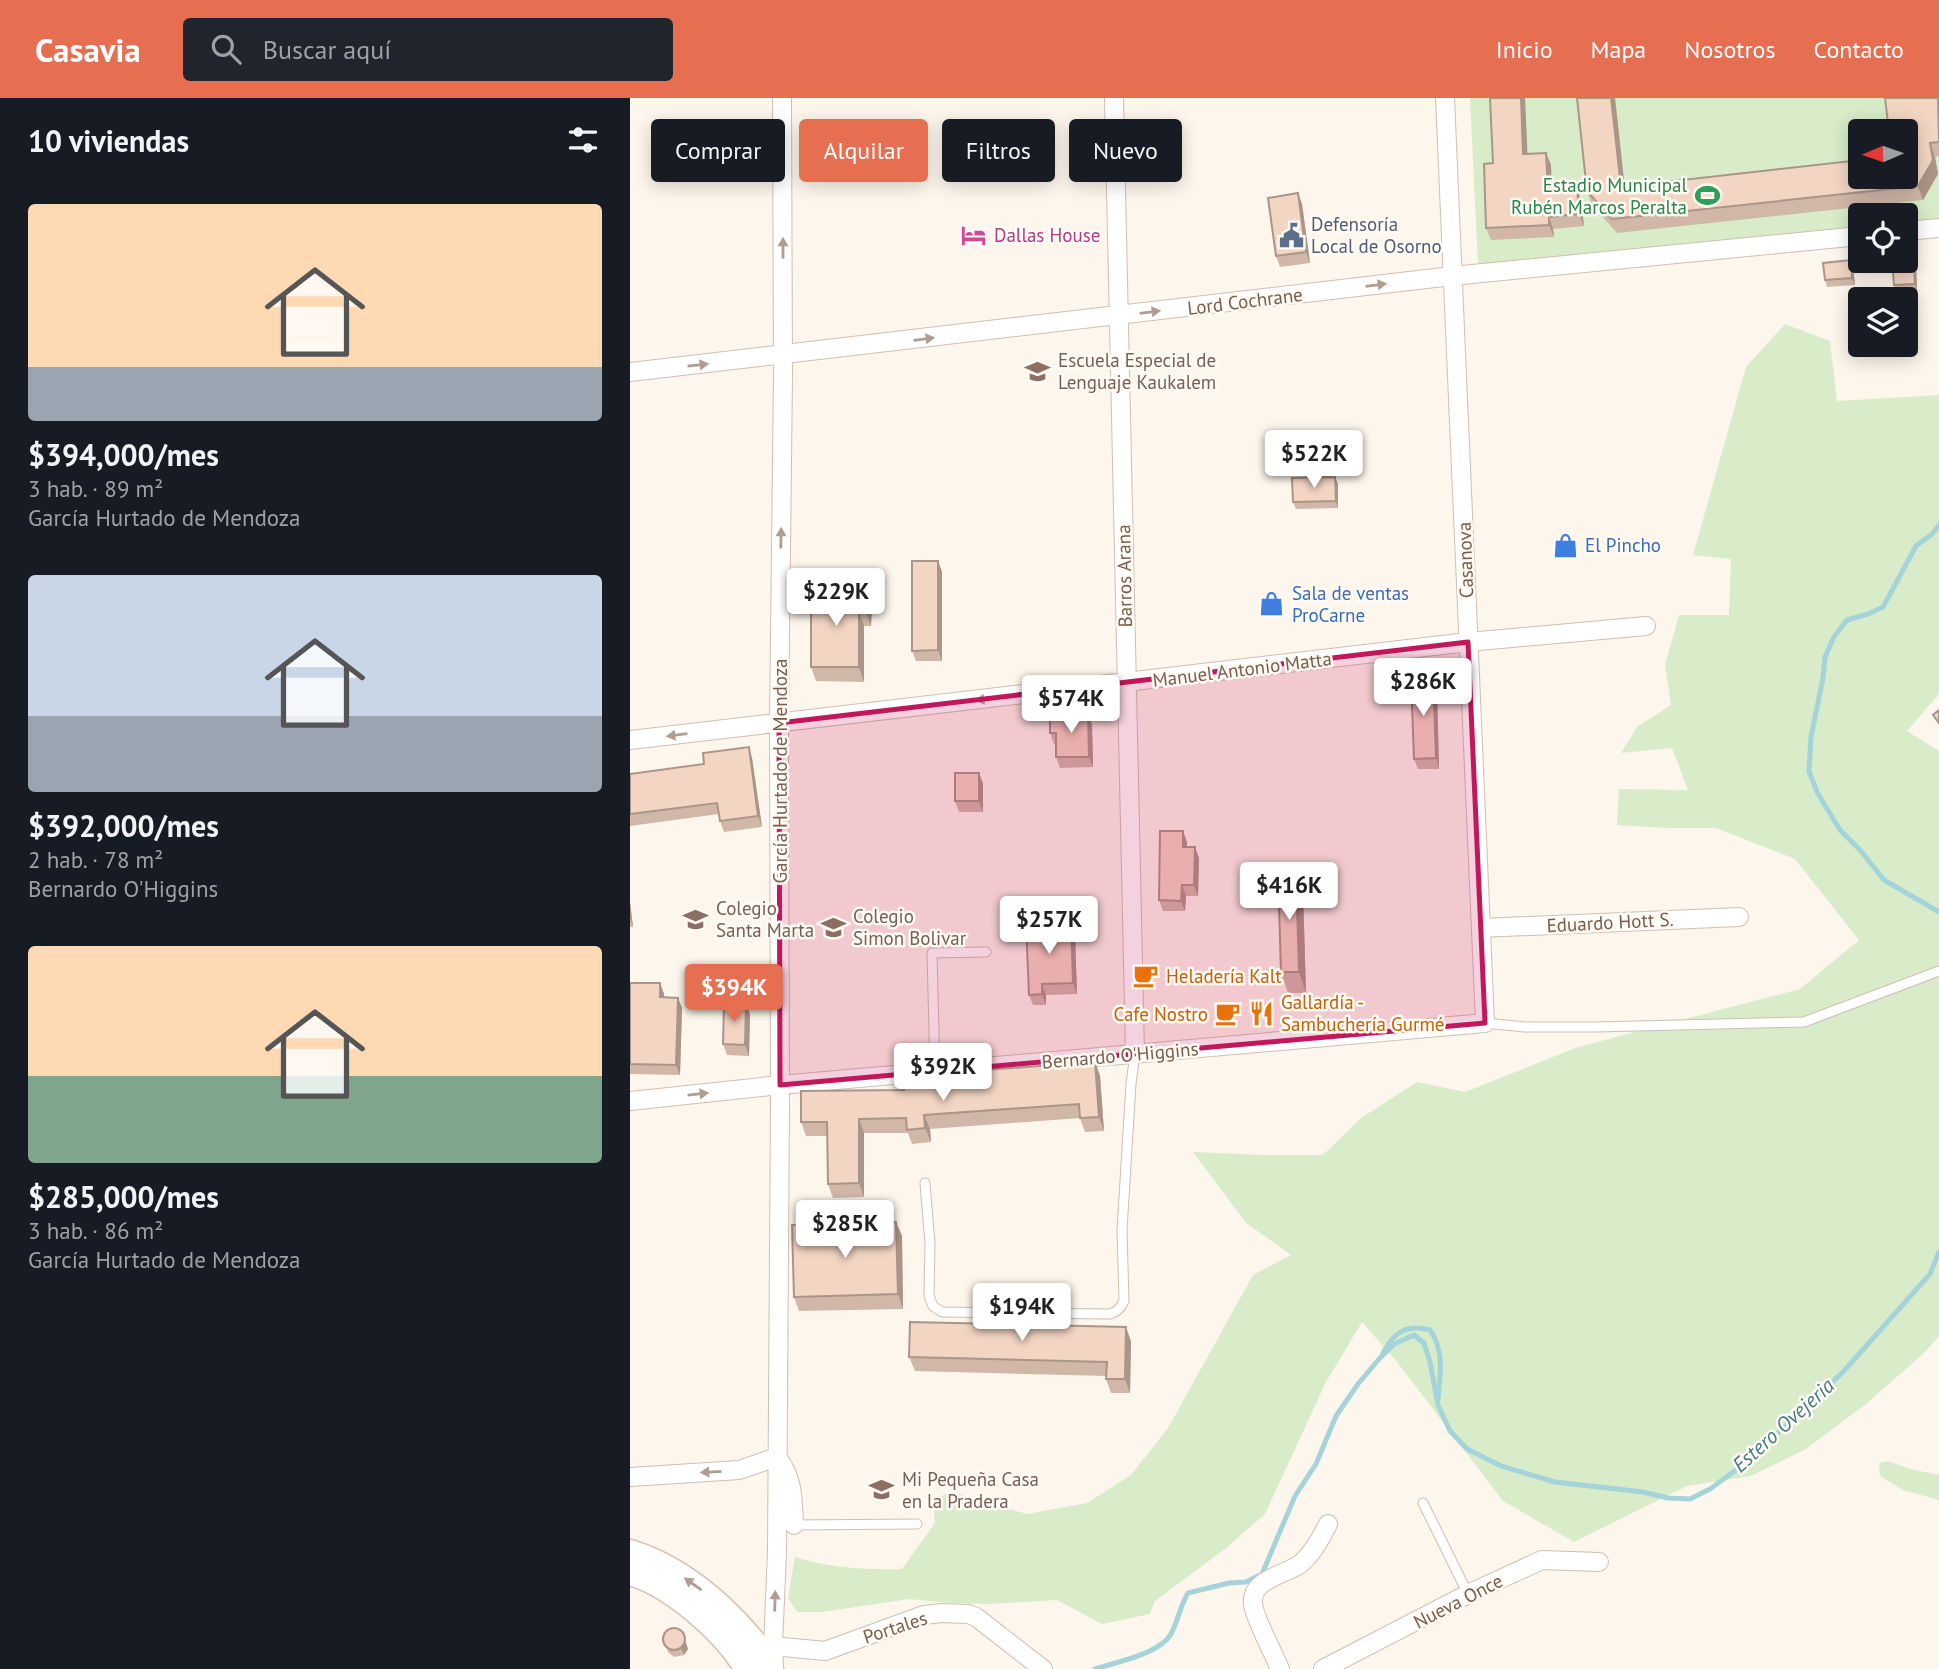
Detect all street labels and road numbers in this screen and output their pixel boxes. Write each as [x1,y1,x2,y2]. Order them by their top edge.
street label: Lord Cochrane [1186,282,1304,320]
street label: Casanova [1452,521,1478,599]
street label: Barros Arana [1111,524,1137,628]
street label: Manuel Antonio Matta [1151,646,1333,692]
street label: García Hurtado de Mendoza [768,658,792,884]
street label: Eduardo Hott S. [1546,907,1674,937]
street label: Bernardo O'Higgins [1041,1036,1199,1074]
street label: Nueva Once [1409,1568,1507,1634]
street label: Portales [860,1605,930,1649]

